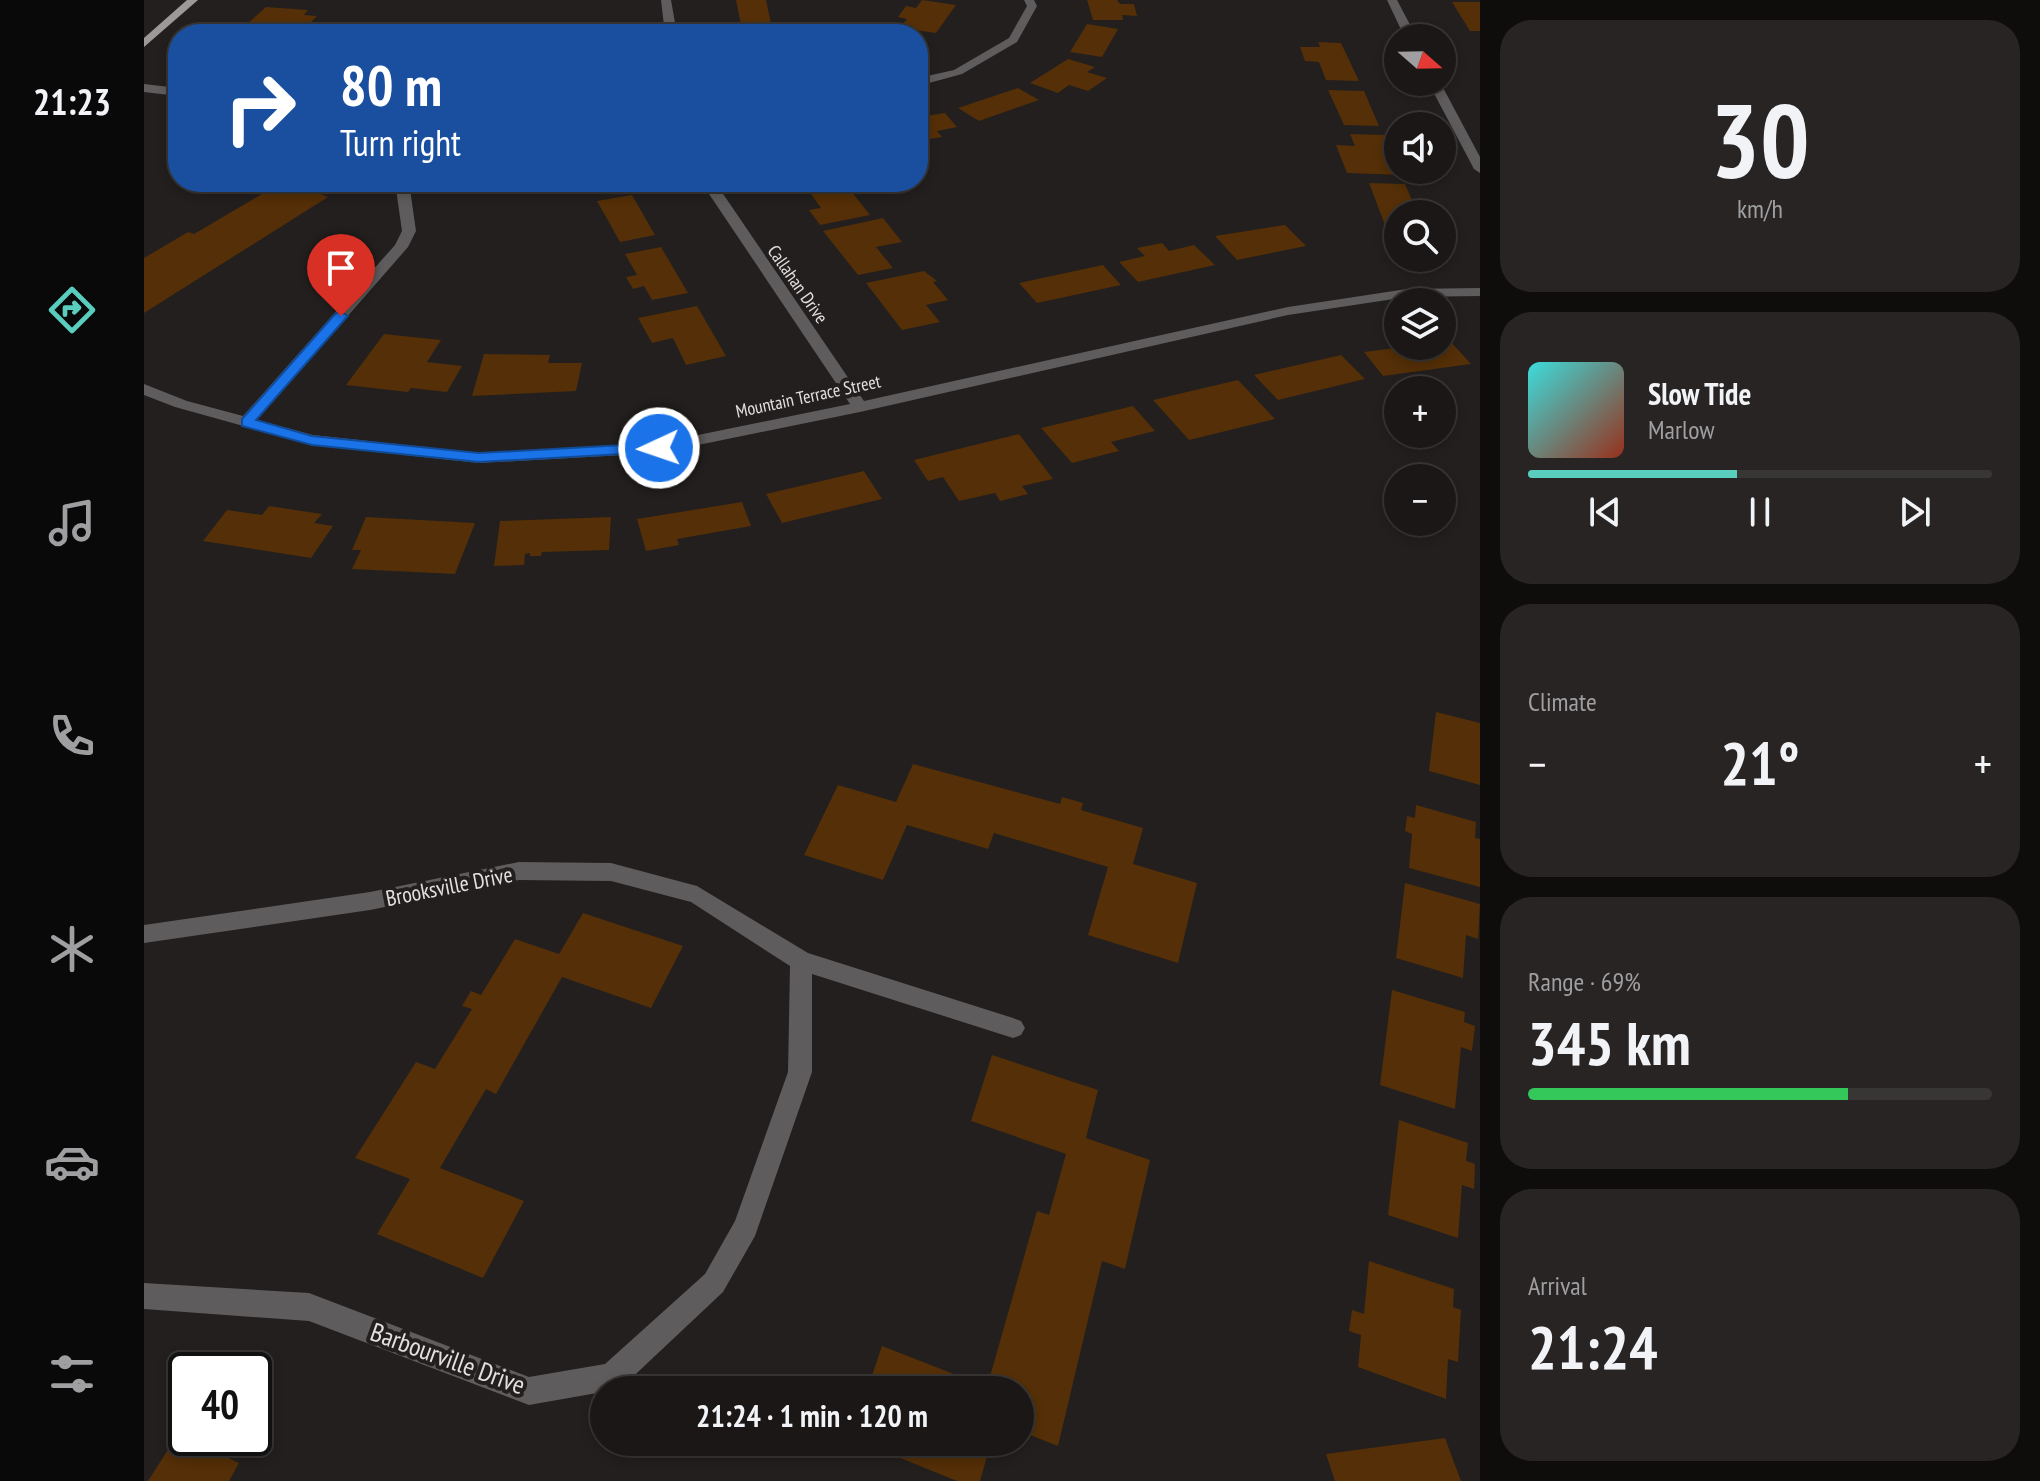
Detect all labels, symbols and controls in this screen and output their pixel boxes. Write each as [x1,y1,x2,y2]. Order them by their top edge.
north arrow [1384,24,1456,96]
map controls [1384,24,1456,536]
text: 80 m [340,49,442,121]
icon: right [208,56,312,160]
text: 30 [1710,72,1810,207]
text: 21:23 [33,78,111,125]
button: sound [1384,112,1456,184]
text: Turn right [340,119,461,166]
text: km/h [1737,192,1783,225]
button: search [1384,200,1456,272]
pin [307,234,375,316]
street label: Callahan Drive [763,240,833,328]
icon: arrive [319,246,363,290]
icon: directions [44,282,100,338]
button: layers [1384,288,1456,360]
street label: Mountain Terrace Street [733,369,883,423]
text: Slow Tide [1648,374,1751,413]
button: + [1384,376,1456,448]
position arrow [617,406,701,490]
text: Marlow [1648,413,1714,446]
button: − [1384,464,1456,536]
icon: previous [1583,490,1627,534]
icon: pause [1738,490,1782,534]
icon: next [1893,490,1937,534]
icon: music [44,495,100,551]
text: Climate [1528,685,1597,718]
icon: phone [44,708,100,764]
text: 21° [1720,724,1800,802]
text: − [1528,735,1546,792]
text: + [1974,735,1992,792]
street label: Brooksville Drive [383,860,515,912]
icon: climate [44,921,100,977]
text: Range · 69% [1528,965,1641,998]
text: 345 km [1528,1004,1691,1082]
icon: car [44,1134,100,1190]
text: Arrival [1528,1269,1587,1302]
text: 21:24 [1528,1308,1658,1386]
street label: Barbourville Drive [366,1315,530,1401]
icon: filters [44,1346,100,1402]
speed limit sign: 40 [168,1352,272,1456]
text: 21:24 · 1 min · 120 m [696,1396,928,1435]

